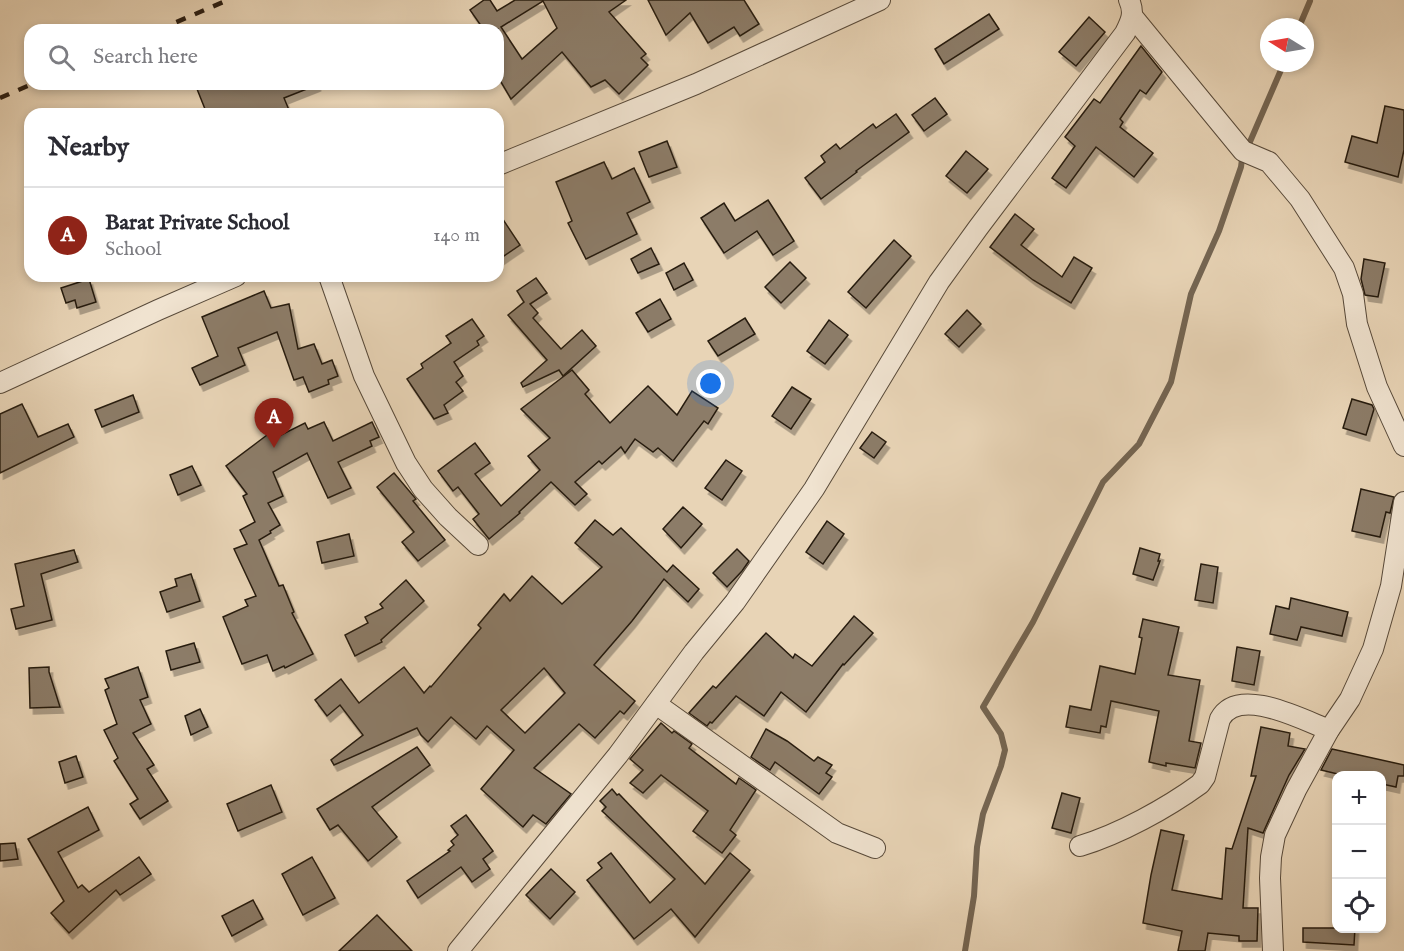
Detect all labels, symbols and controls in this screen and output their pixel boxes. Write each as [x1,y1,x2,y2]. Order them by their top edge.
north arrow [1260,18,1314,72]
search box [24,24,504,90]
icon: search [45,41,78,74]
text: Search here [93,43,198,71]
text: Nearby [48,131,129,164]
text: Barat Private School [105,209,289,237]
text: A [61,223,74,248]
text: 140 m [433,223,480,248]
text: School [105,237,161,262]
your location [696,369,725,398]
pin: A [254,398,294,448]
map controls [1332,771,1386,933]
button: + [1332,771,1386,825]
button: − [1332,825,1386,879]
button: locate [1332,879,1386,933]

